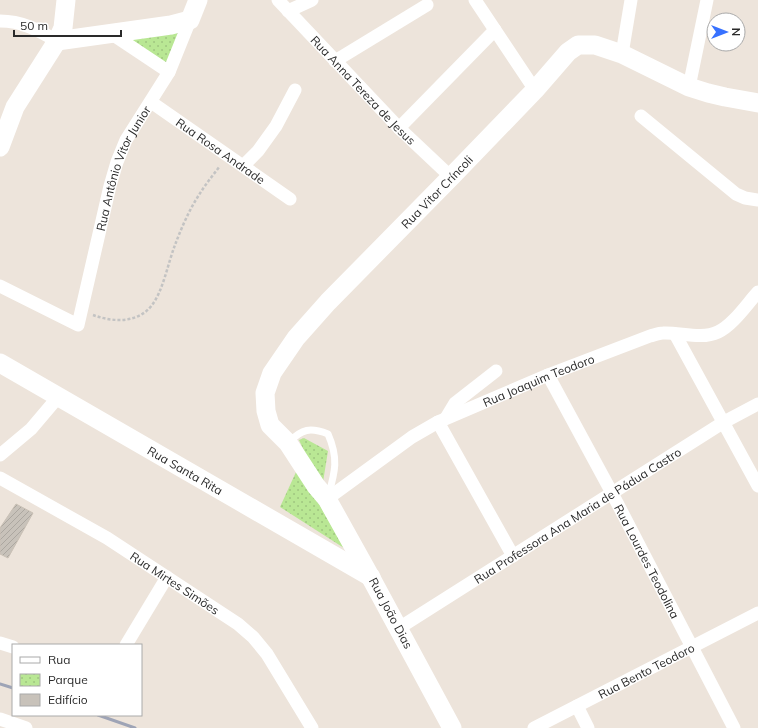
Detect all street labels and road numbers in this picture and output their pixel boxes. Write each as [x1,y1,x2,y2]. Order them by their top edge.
street label: Rua Anna Tereza de Jesus [308,32,419,148]
street label: Rua Antônio Vitor Junior [92,102,154,232]
street label: Rua Rosa Andrade [173,114,268,187]
street label: Rua Vitor Críncoli [398,152,476,231]
street label: Rua Joaquim Teodoro [480,351,596,410]
street label: Rua Santa Rita [145,442,226,498]
street label: Rua Professora Ana Maria de Pádua Castro [471,444,684,586]
street label: Rua Lourdes Teodolina [612,501,683,621]
street label: Rua Mirtes Simões [128,548,222,617]
street label: Rua João Dias [366,575,416,651]
street label: Rua Bento Teodoro [595,639,697,701]

